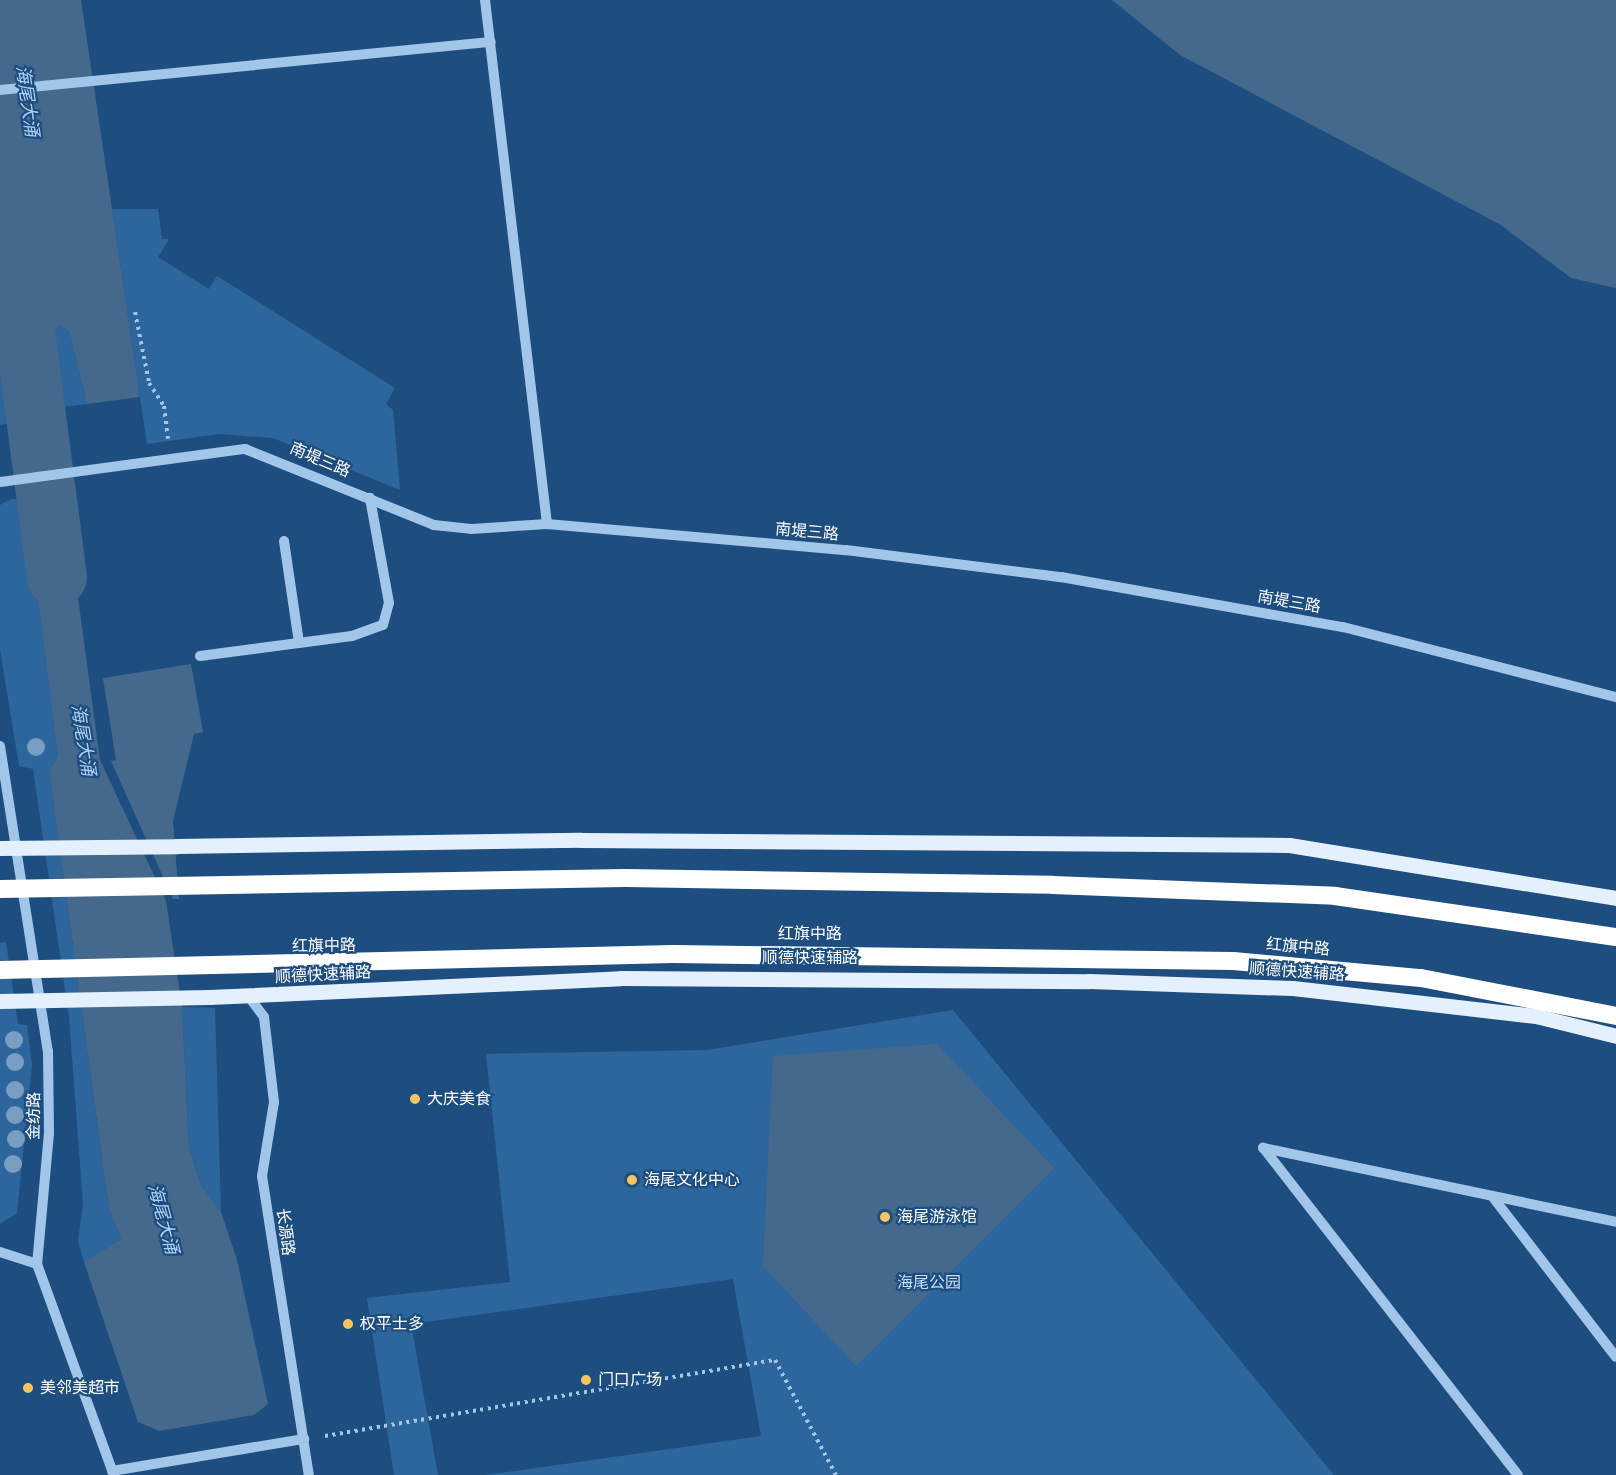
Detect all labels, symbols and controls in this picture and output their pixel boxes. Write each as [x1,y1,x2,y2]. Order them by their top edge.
water label: 海尾大涌 [11,64,43,138]
street label: 南堤三路 [287,439,353,481]
street label: 南堤三路 [774,520,840,544]
street label: 南堤三路 [1256,587,1322,617]
water label: 海尾大涌 [67,703,99,777]
street label: 红旗中路 [778,924,842,944]
street label: 红旗中路 [1265,935,1331,959]
street label: 红旗中路 [292,936,356,956]
street label: 顺德快速辅路 [762,948,858,968]
street label: 顺德快速辅路 [1248,959,1346,985]
street label: 顺德快速辅路 [275,963,371,987]
place label: 大庆美食 [427,1089,491,1109]
street label: 金纺路 [24,1092,44,1140]
marker: 大庆美食 [408,1092,422,1106]
place label: 海尾文化中心 [644,1170,740,1190]
marker: 海尾文化中心 [625,1173,639,1187]
water label: 海尾大涌 [143,1181,183,1257]
street label: 长源路 [272,1207,298,1257]
place label: 海尾游泳馆 [897,1207,977,1227]
marker: 海尾游泳馆 [878,1210,892,1224]
park label: 海尾公园 [897,1273,961,1293]
place label: 权平士多 [360,1314,424,1334]
marker: 权平士多 [341,1317,355,1331]
place label: 门口广场 [598,1370,662,1390]
marker: 门口广场 [579,1373,593,1387]
place label: 美邻美超市 [40,1378,120,1398]
marker: 美邻美超市 [21,1381,35,1395]

